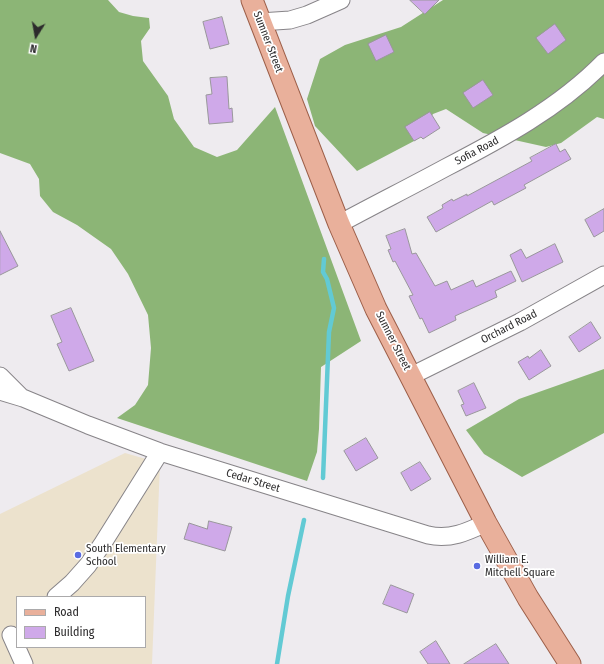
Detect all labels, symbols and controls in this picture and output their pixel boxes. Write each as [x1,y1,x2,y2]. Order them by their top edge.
street label: Sumner Street [250,10,286,74]
north arrow [16,16,56,56]
text: N [29,41,38,55]
street label: Sofia Road [453,134,501,168]
street label: Orchard Road [479,307,539,347]
street label: Sumner Street [373,309,413,373]
street label: Cedar Street [225,467,281,495]
place label: South Elementary School [86,542,166,568]
marker: South Elementary School [73,550,83,560]
place label: William E. Mitchell Square [485,553,555,579]
marker: William E. Mitchell Square [472,561,482,571]
legend [16,596,146,648]
text: Road [54,605,79,619]
text: Building [54,625,94,639]

